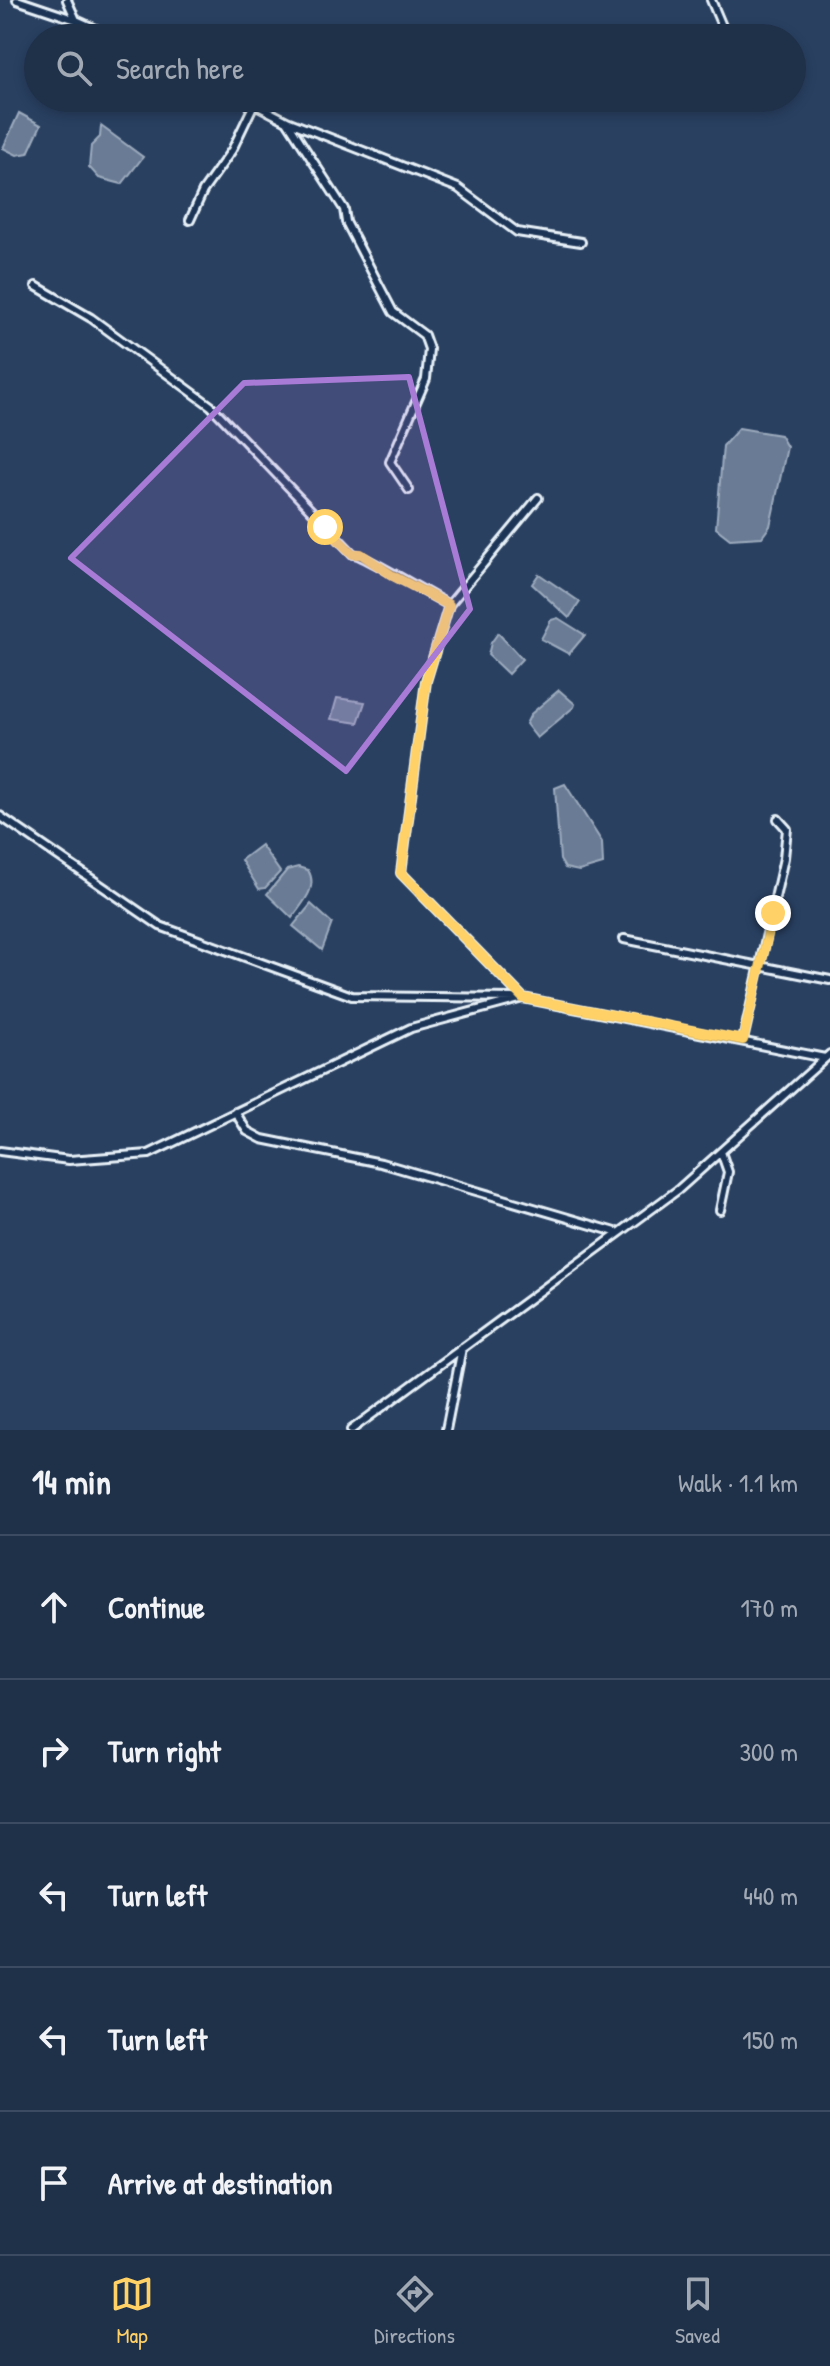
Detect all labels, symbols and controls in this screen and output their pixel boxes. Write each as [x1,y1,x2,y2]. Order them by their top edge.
search box [24,24,806,112]
icon: search [52,46,96,90]
text: Search here [116,48,244,88]
route start [307,509,343,545]
route end [755,895,791,931]
text: 14 min [32,1459,111,1505]
text: Walk · 1.1 km [678,1465,798,1500]
icon: ahead [32,1585,76,1629]
text: Continue [108,1587,205,1627]
text: 170 m [740,1590,798,1625]
icon: right [32,1729,76,1773]
text: Turn right [108,1731,221,1771]
text: 300 m [739,1734,798,1769]
icon: left [32,1873,76,1917]
text: Turn left [108,1875,207,1915]
text: 440 m [743,1878,798,1913]
icon: left [32,2017,76,2061]
text: Turn left [108,2019,207,2059]
text: 150 m [742,2022,798,2057]
icon: arrive [32,2161,76,2205]
text: Arrive at destination [108,2163,333,2203]
tab: Map [110,2272,154,2350]
tab: Directions [374,2272,455,2350]
tab: Saved [675,2272,720,2350]

